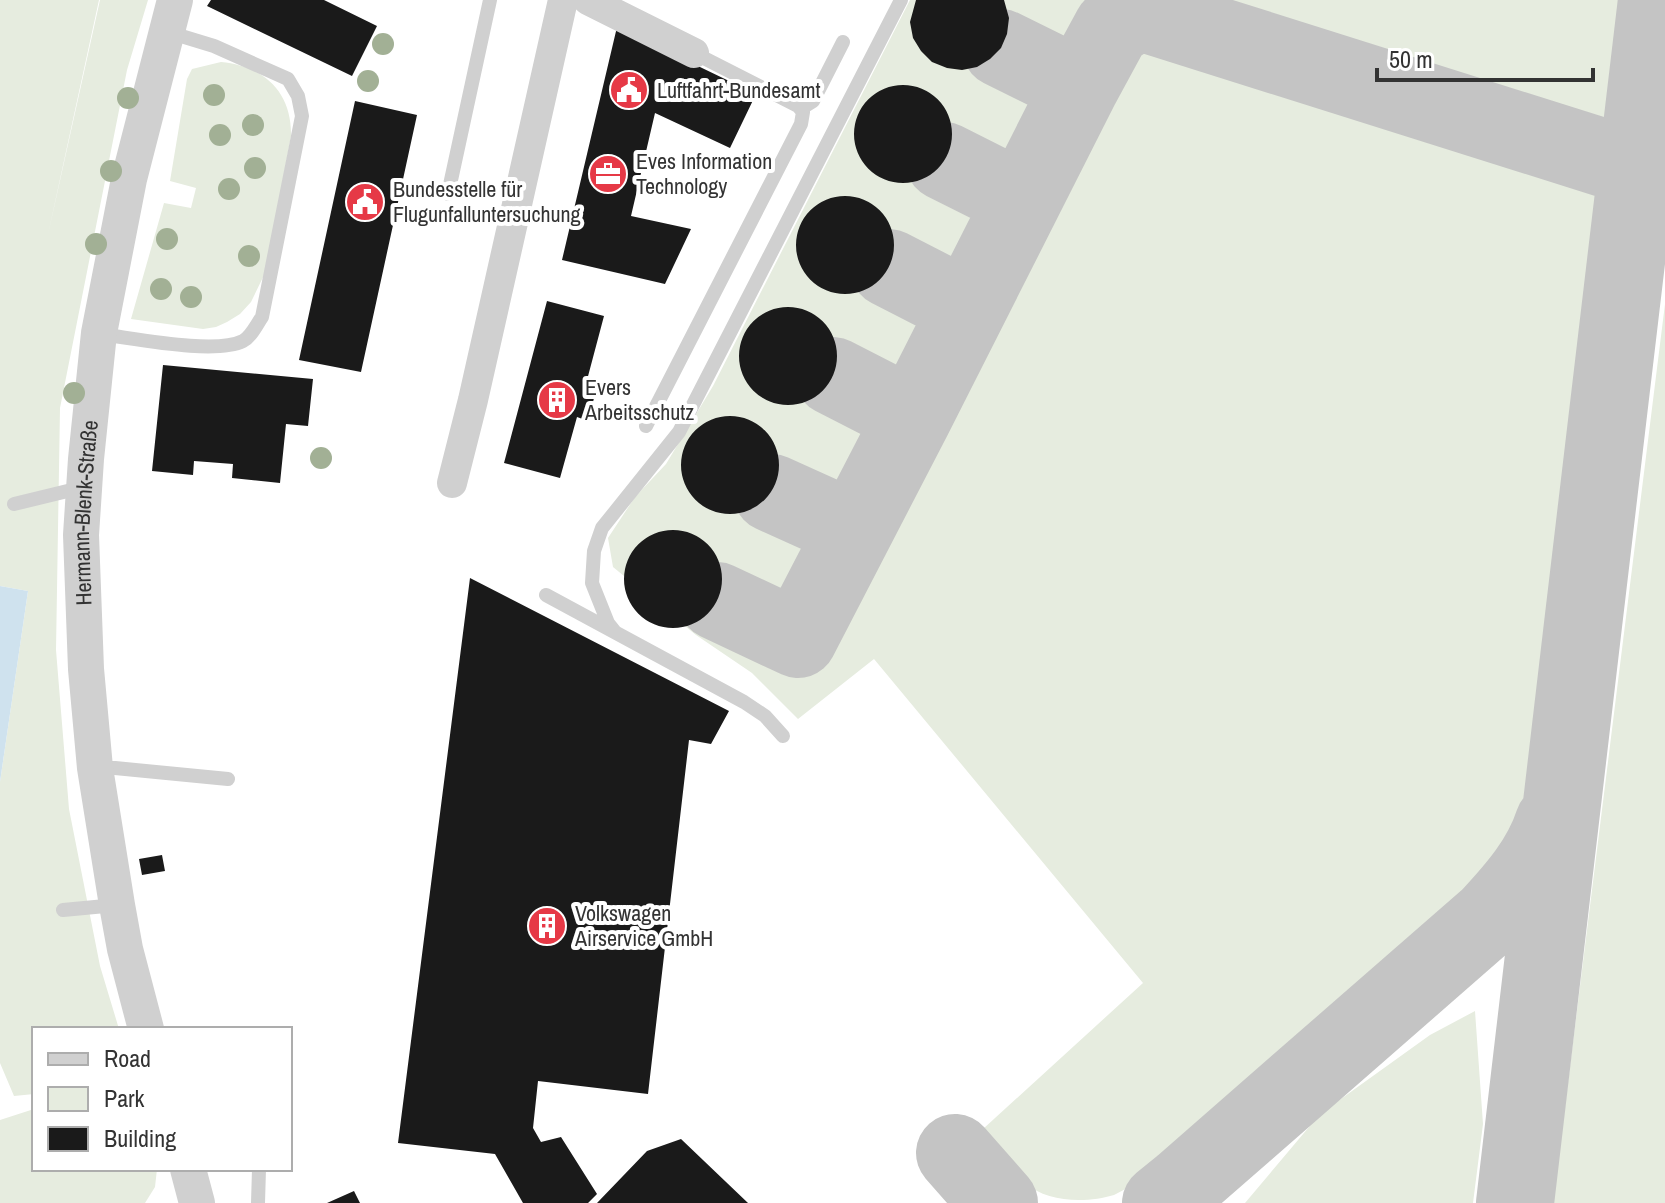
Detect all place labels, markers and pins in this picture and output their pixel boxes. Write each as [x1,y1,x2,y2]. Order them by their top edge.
public building icon: Luftfahrt-Bundesamt [608,69,650,111]
place label: Luftfahrt-Bundesamt [657,75,820,105]
place label: Eves Information Technology [636,146,772,201]
office icon: Eves Information Technology [587,153,629,195]
place label: Bundesstelle für Flugunfalluntersuchung [393,174,581,229]
public building icon: Bundesstelle für Flugunfalluntersuchung [344,181,386,223]
place label: Evers Arbeitsschutz [584,372,694,427]
building icon: Evers Arbeitsschutz [536,379,578,421]
place label: Volkswagen Airservice GmbH [574,898,713,953]
building icon: Volkswagen Airservice GmbH [526,905,568,947]

